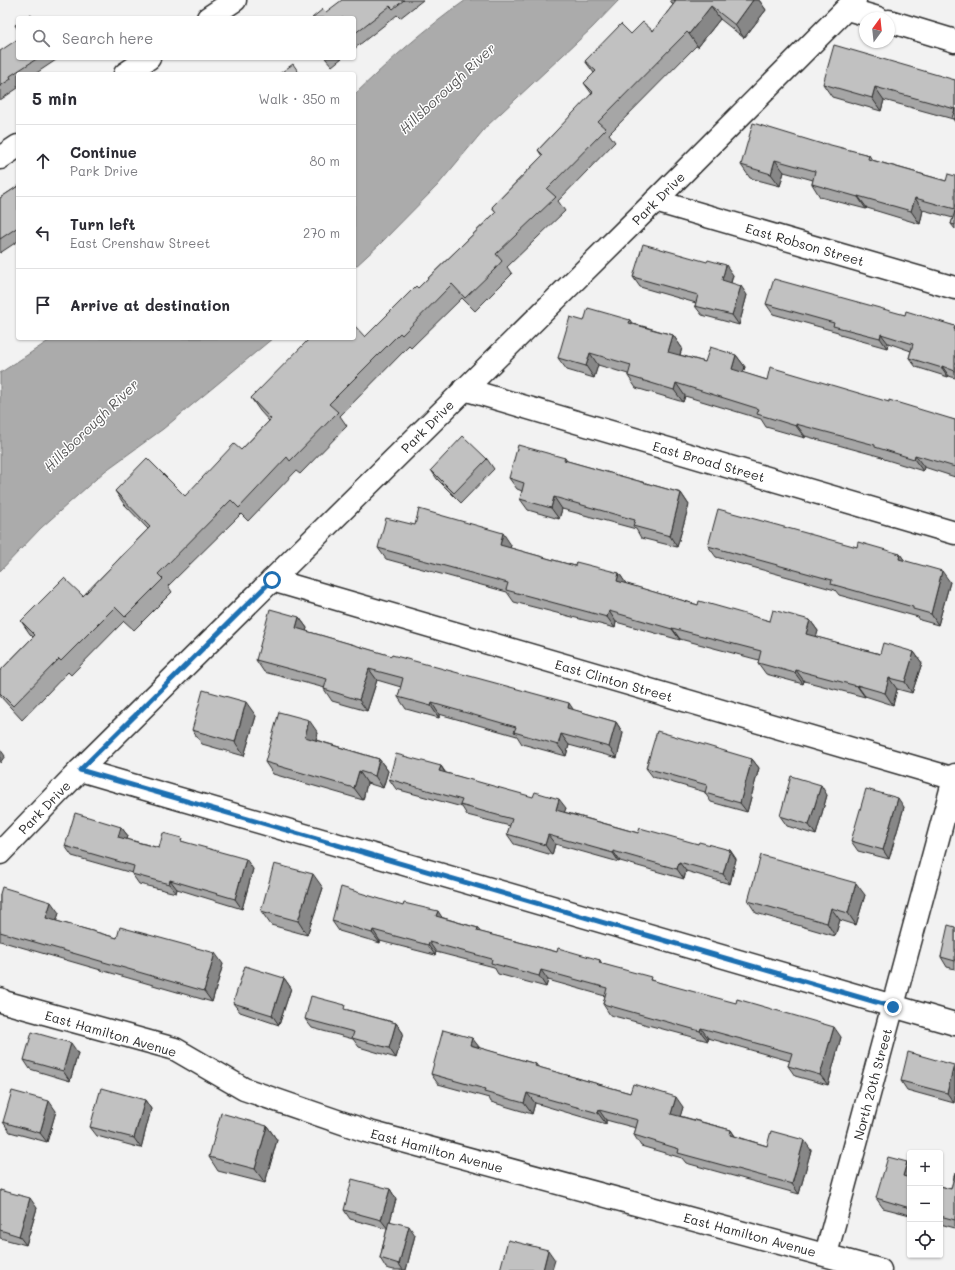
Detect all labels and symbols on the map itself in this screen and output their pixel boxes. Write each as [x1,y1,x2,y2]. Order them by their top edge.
north arrow [859,12,895,48]
water label: Hillsborough River [395,38,499,138]
street label: Park Drive [628,168,688,228]
street label: East Robson Street [744,219,867,269]
water label: Hillsborough River [39,375,143,475]
street label: Park Drive [397,396,457,456]
street label: East Broad Street [651,437,767,485]
route start [263,571,281,589]
street label: East Clinton Street [553,655,675,705]
street label: Park Drive [14,777,74,837]
route end [884,998,902,1016]
street label: East Hamilton Avenue [43,1006,179,1060]
street label: North 20th Street [849,1026,895,1142]
street label: East Hamilton Avenue [369,1124,505,1176]
street label: East Hamilton Avenue [682,1208,818,1260]

